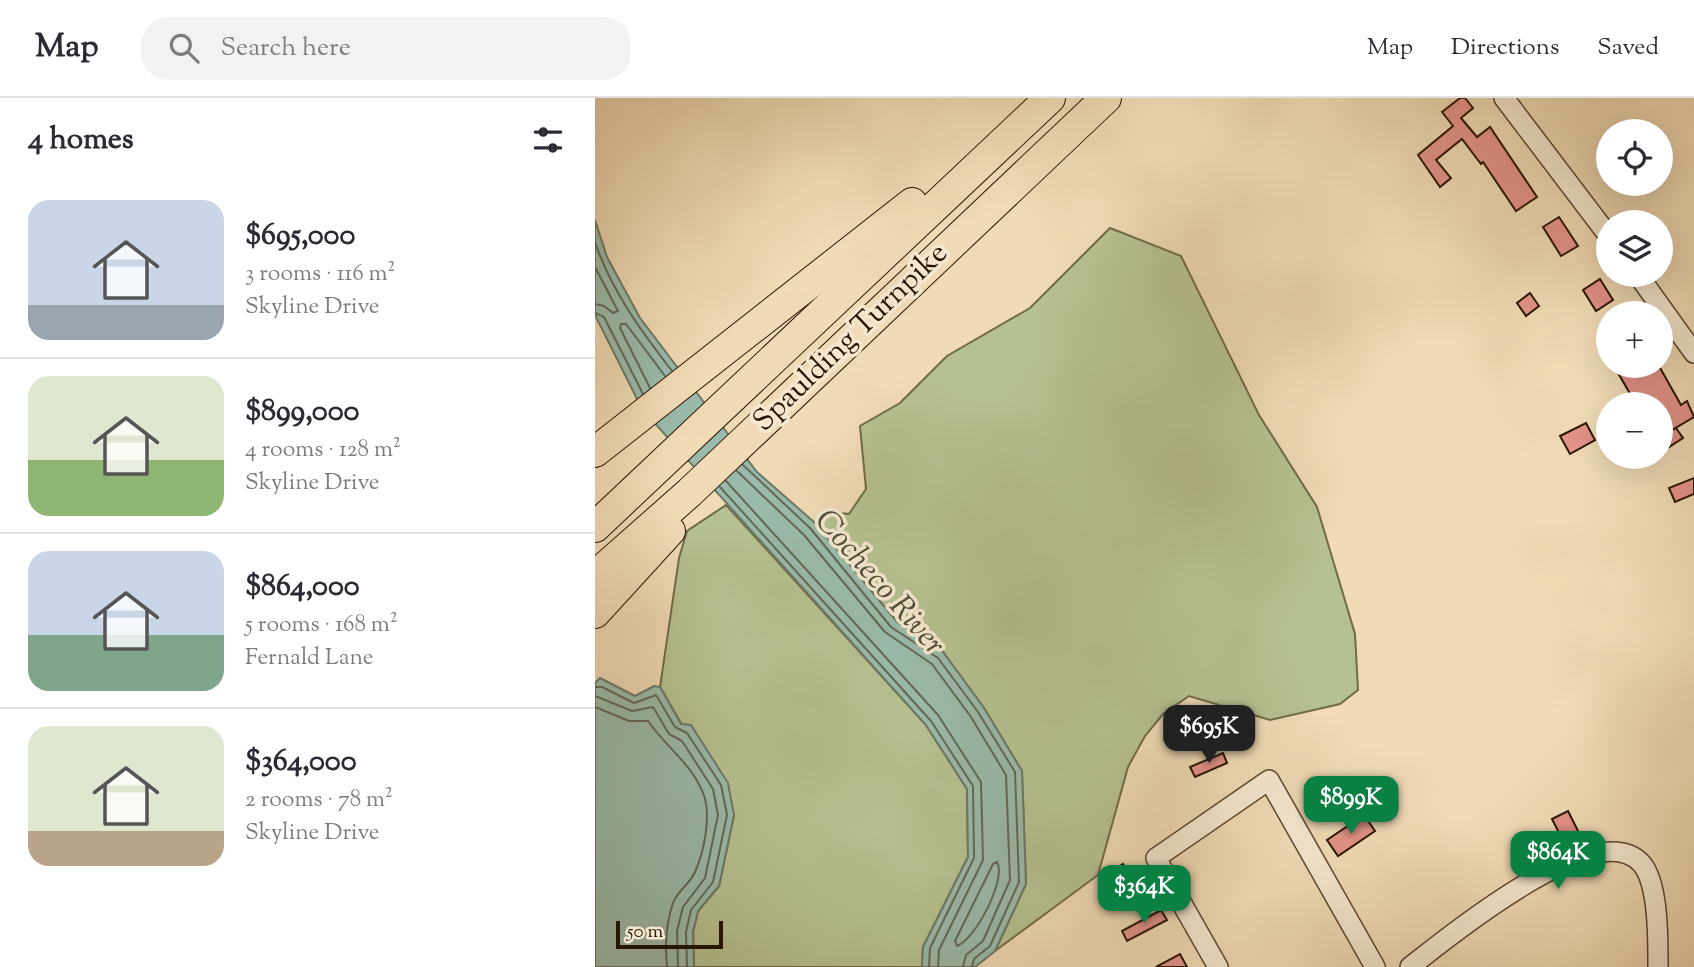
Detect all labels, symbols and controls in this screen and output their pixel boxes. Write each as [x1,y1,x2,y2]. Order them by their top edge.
search box [141,17,631,80]
text: Map [35,24,99,72]
icon: search [165,29,203,67]
text: Search here [221,30,351,67]
text: Map [1367,31,1413,65]
text: Directions [1451,31,1559,65]
text: Saved [1597,31,1659,65]
text: 4 homes [28,119,134,162]
map controls [1596,119,1673,469]
button: locate [1596,119,1673,196]
icon: filters [529,121,567,159]
button: layers [1596,210,1673,287]
text: $695,000 [245,215,355,258]
icon: home [84,228,168,312]
street label: Spaulding Turnpike [744,233,958,443]
text: 3 rooms · 116 m² [245,258,395,291]
text: Skyline Drive [245,291,380,324]
button: + [1596,301,1673,378]
text: $899,000 [245,391,359,434]
button: − [1596,392,1673,469]
icon: home [84,404,168,488]
text: 4 rooms · 128 m² [245,434,401,467]
text: Skyline Drive [245,467,380,500]
water label: Cocheco River [803,500,955,666]
text: $864,000 [245,566,360,609]
icon: home [84,579,168,663]
text: 5 rooms · 168 m² [245,609,398,642]
text: Fernald Lane [245,642,374,675]
pin: $695K [1160,706,1258,765]
text: $695K [1179,711,1239,744]
text: $364,000 [245,741,357,784]
icon: home [84,754,168,838]
pin: $899K [1302,776,1400,836]
text: $899K [1320,782,1382,815]
text: 2 rooms · 78 m² [245,784,393,817]
text: Skyline Drive [245,817,380,850]
pin: $864K [1509,832,1607,891]
text: $864K [1527,837,1590,870]
pin: $364K [1095,866,1193,925]
text: $364K [1114,871,1174,904]
scale bar [616,918,723,950]
text: 50 m [627,919,663,946]

